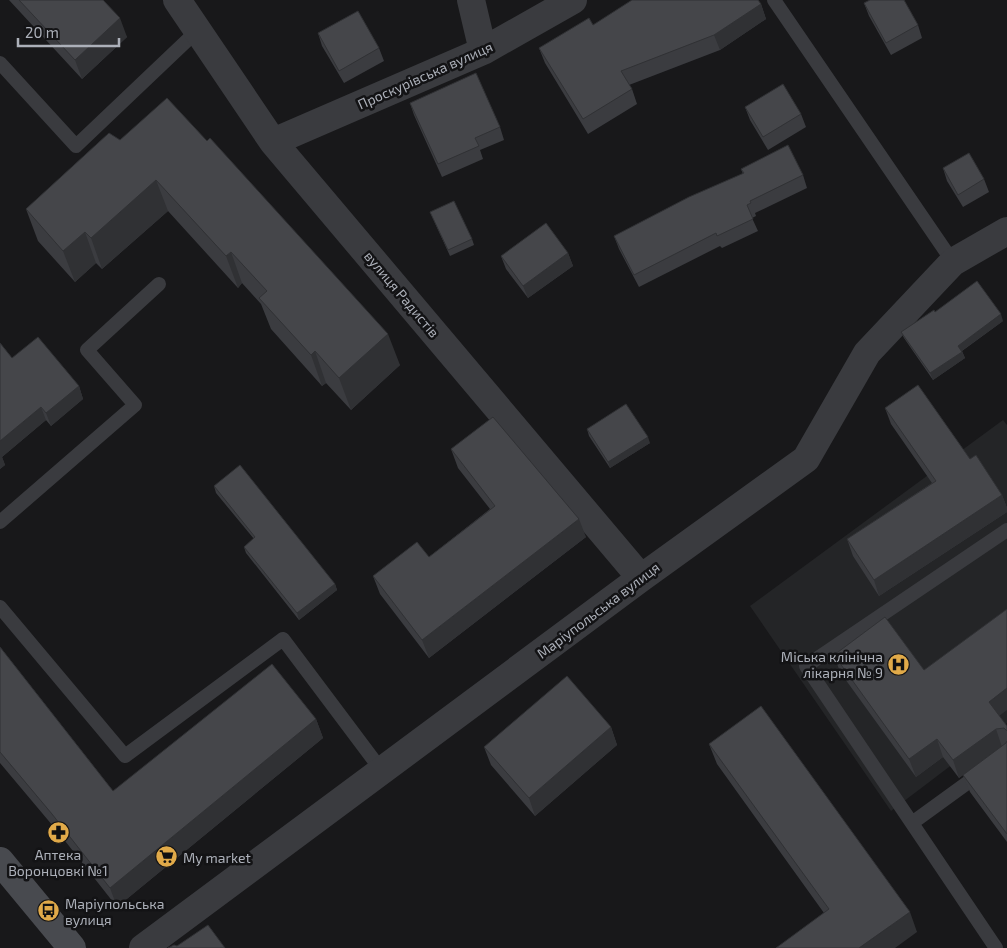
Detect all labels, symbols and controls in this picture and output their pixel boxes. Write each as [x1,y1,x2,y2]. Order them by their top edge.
scale bar [18,15,119,47]
text: 20 m [25,23,59,41]
street label: Проскурівська вулиця [355,38,495,112]
street label: вулиця Радистів [361,247,443,341]
street label: Маріупольська вулиця [533,558,663,662]
place label: Міська клінічна лікарня № 9 [781,648,883,681]
hospital icon: Міська клінічна лікарня № 9 [887,652,911,676]
pharmacy icon: Аптека Воронцовкі №1 [46,820,70,844]
supermarket icon: My market [155,845,179,869]
place label: Аптека Воронцовкі №1 [8,846,108,879]
place label: My market [183,849,251,866]
place label: Маріупольська вулиця [65,895,165,928]
bus stop icon: Маріупольська вулиця [37,899,61,923]

